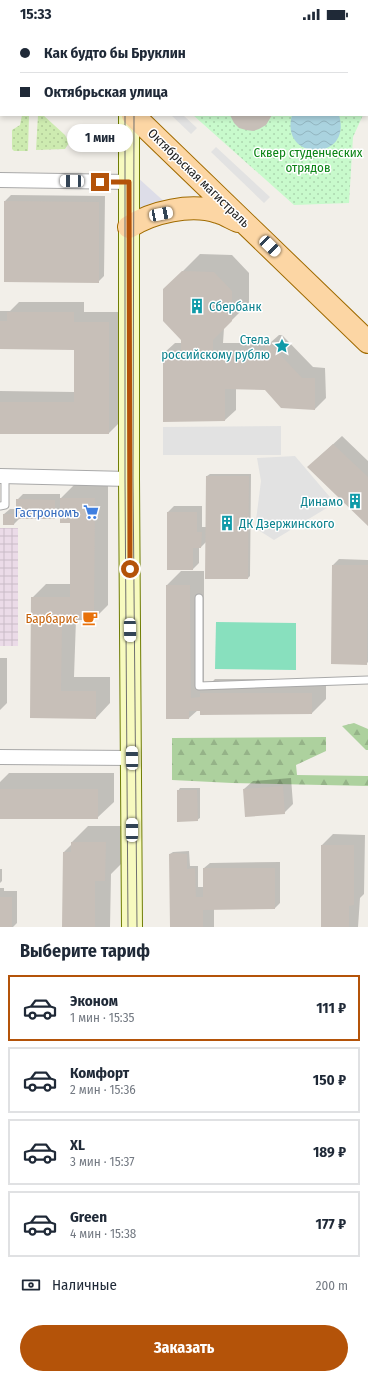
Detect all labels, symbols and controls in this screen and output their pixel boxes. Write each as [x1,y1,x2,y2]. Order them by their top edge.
text: 15:33 [20,5,52,23]
text: Как будто бы Бруклин [44,44,186,62]
text: Октябрьская улица [44,83,168,101]
callout: 1 мин [67,124,133,152]
street label: Октябрьская магистраль [145,125,253,231]
text: 1 мин [85,130,115,145]
park label: Сквер студенческих отрядов [254,145,363,175]
route end [91,173,109,191]
car [60,175,84,187]
car [148,206,174,222]
car [257,233,283,259]
building icon: Сбербанк [188,297,206,315]
place label: Сбербанк [209,299,262,314]
place label: Стела российскому рублю [161,332,270,362]
place icon: Стела российскому рублю [273,337,291,355]
building icon: Динамо [346,492,364,510]
place label: Динамо [300,494,343,509]
supermarket icon: Гастрономъ [82,503,100,521]
place label: Гастрономъ [15,505,79,520]
building icon: ДК Дзержинского [218,514,236,532]
place label: ДК Дзержинского [238,516,335,531]
route start [121,560,139,578]
cafe icon: Барбарис [81,609,99,627]
place label: Барбарис [25,611,78,626]
car [124,618,136,642]
car [126,746,138,770]
car [126,818,138,842]
text: Выберите тариф [20,940,150,962]
icon: car [22,990,58,1026]
text: Эконом [70,992,118,1010]
text: 111 ₽ [316,999,346,1017]
text: 1 мин · 15:35 [70,1010,135,1025]
icon: car [22,1062,58,1098]
text: Комфорт [70,1064,129,1082]
text: 150 ₽ [313,1071,346,1089]
text: 2 мин · 15:36 [70,1082,136,1097]
icon: car [22,1134,58,1170]
text: XL [70,1136,85,1154]
text: 189 ₽ [313,1143,346,1161]
text: 3 мин · 15:37 [70,1154,135,1169]
icon: car [22,1206,58,1242]
text: Green [70,1208,107,1226]
text: 177 ₽ [316,1215,346,1233]
text: 4 мин · 15:38 [70,1226,136,1241]
icon: cash [20,1274,42,1296]
text: Наличные [52,1276,117,1294]
text: 200 m [316,1278,348,1293]
button: Заказать [20,1325,348,1371]

